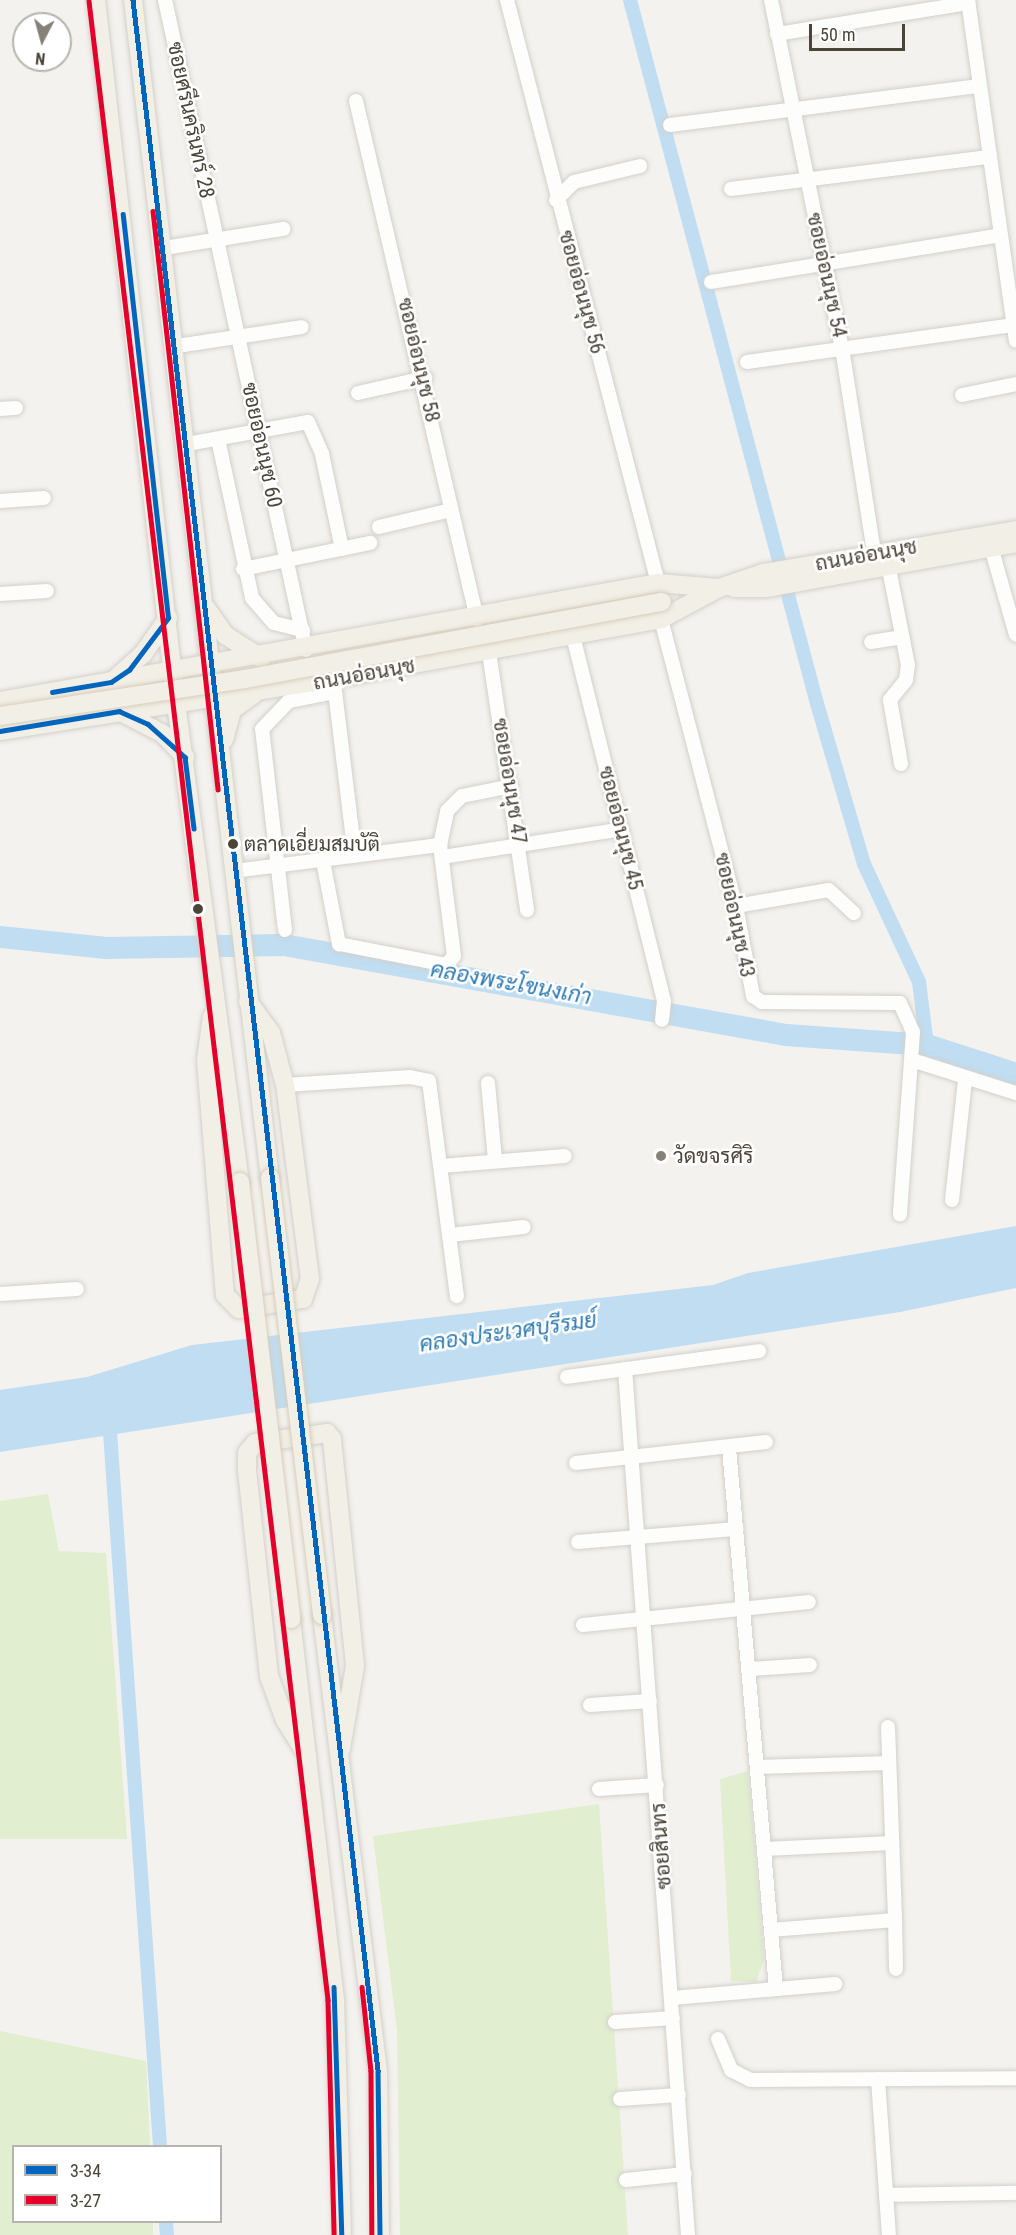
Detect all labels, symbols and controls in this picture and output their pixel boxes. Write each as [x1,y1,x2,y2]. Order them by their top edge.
north arrow [12,12,72,72]
scale bar [812,12,908,50]
text: 50 m [820,24,855,45]
street label: ซอยศรีนครินทร์ 28 [162,40,220,200]
text: N [34,48,46,68]
street label: ซอยอ่อนนุช 54 [801,210,853,340]
street label: ซอยอ่อนนุช 56 [553,227,611,357]
street label: ซอยอ่อนนุช 58 [392,295,446,425]
street label: ซอยอ่อนนุช 60 [236,380,288,510]
street label: ถนนอ่อนนุช [813,534,919,576]
street label: ถนนอ่อนนุช [311,653,417,695]
street label: ซอยอ่อนนุช 47 [488,716,532,846]
street label: ซอยอ่อนนุช 45 [593,763,649,893]
place label: ตลาดเอี่ยมสมบัติ [244,832,380,856]
marker: ตลาดเอี่ยมสมบัติ [227,838,239,850]
street label: ซอยอ่อนนุช 43 [709,850,761,980]
unlabelled marker [192,903,204,915]
water label: คลองพระโขนงเก่า [429,956,593,1010]
place label: วัดขจรศิริ [673,1143,753,1169]
marker: วัดขจรศิริ [654,1149,668,1163]
water label: คลองประเวศบุรีรมย์ [418,1306,598,1358]
street label: ซอยสินทร [645,1802,677,1890]
legend [12,2145,222,2223]
text: 3-34 [70,2160,101,2181]
text: 3-27 [70,2190,101,2211]

